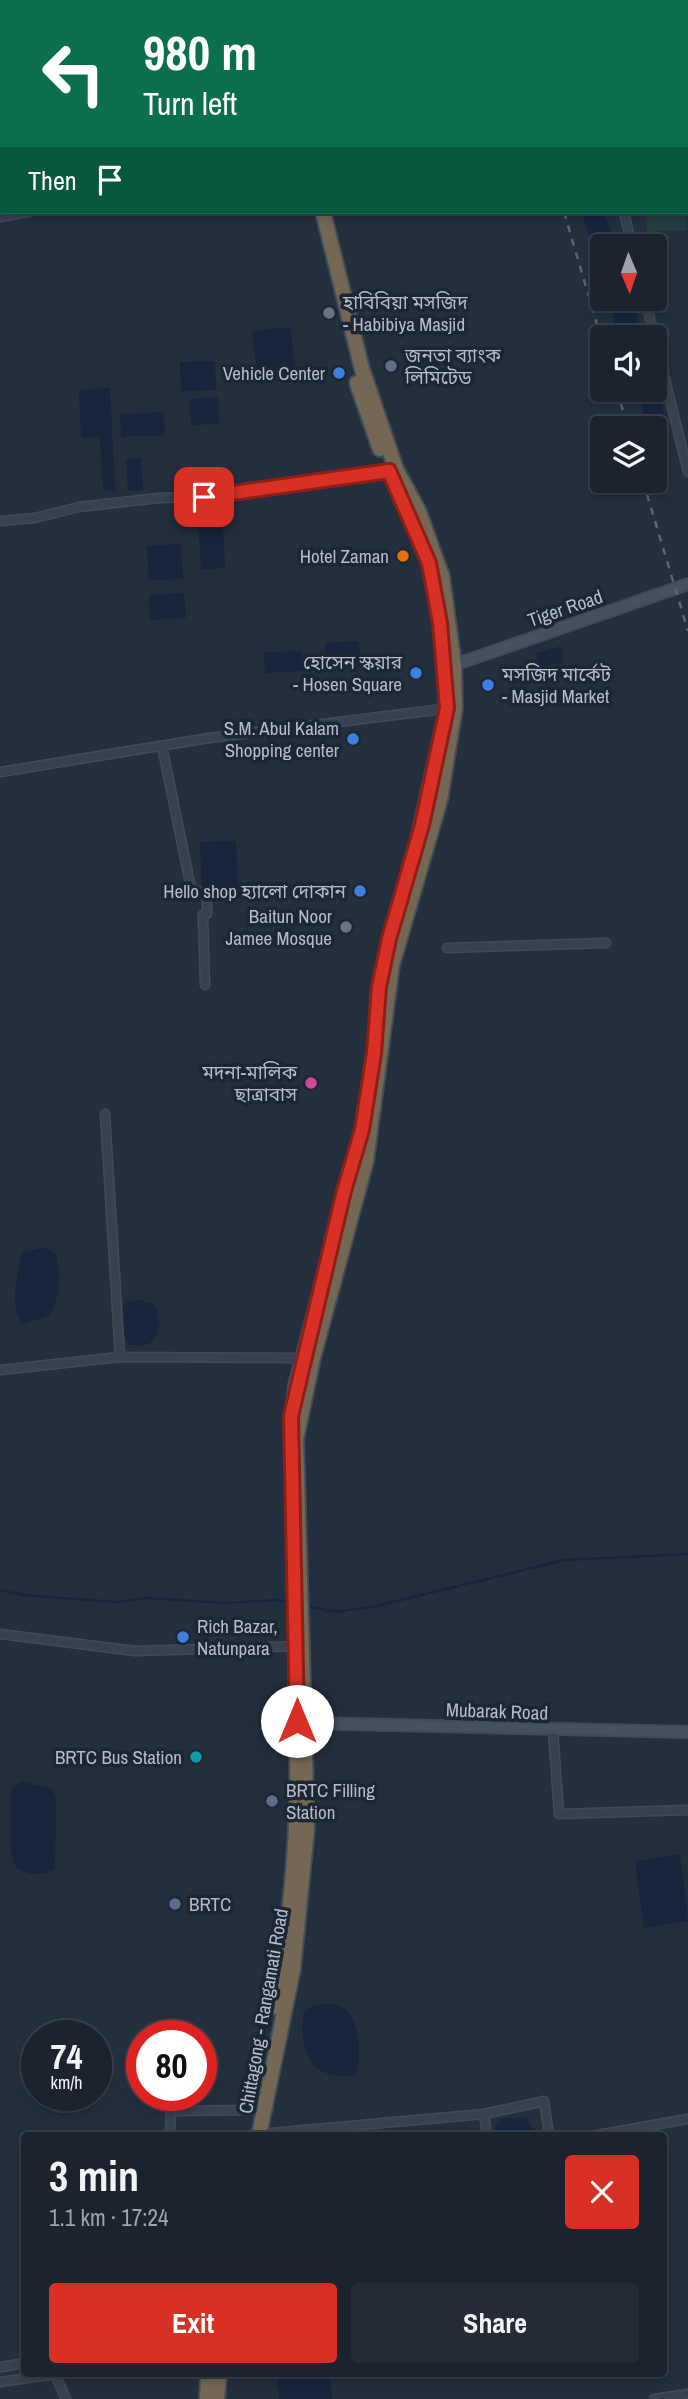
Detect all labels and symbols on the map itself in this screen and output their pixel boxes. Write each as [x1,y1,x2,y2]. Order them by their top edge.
north arrow [590,234,667,312]
place label: হাবিবিয়া মসজিদ - Habibiya Masjid [342,289,468,337]
marker: হাবিবিয়া মসজিদ - Habibiya Masjid [321,305,337,321]
place label: জনতা ব্যাংক লিমিটেড [404,342,501,390]
marker: জনতা ব্যাংক লিমিটেড [383,358,399,374]
place label: Vehicle Center [223,360,326,386]
marker: Vehicle Center [331,365,347,381]
pin [174,467,234,527]
place label: Hotel Zaman [300,543,389,569]
marker: Hotel Zaman [395,548,411,564]
street label: Tiger Road [524,583,606,633]
place label: হোসেন স্কয়ার - Hosen Square [293,649,403,697]
place label: মসজিদ মার্কেট - Masjid Market [501,661,612,709]
marker: হোসেন স্কয়ার - Hosen Square [408,665,424,681]
marker: মসজিদ মার্কেট - Masjid Market [480,677,496,693]
place label: S.M. Abul Kalam Shopping center [224,715,340,763]
marker: S.M. Abul Kalam Shopping center [345,731,361,747]
place label: Hello shop হ্যালো দোকান [163,878,347,904]
marker: Hello shop হ্যালো দোকান [352,883,368,899]
place label: Baitun Noor Jamee Mosque [225,903,333,951]
marker: Baitun Noor Jamee Mosque [338,919,354,935]
place label: মদনা-মালিক ছাত্রাবাস [201,1059,298,1107]
marker: মদনা-মালিক ছাত্রাবাস [303,1075,319,1091]
place label: Rich Bazar, Natunpara [197,1613,278,1661]
marker: Rich Bazar, Natunpara [175,1629,191,1645]
position arrow [260,1684,334,1758]
street label: Mubarak Road [445,1696,549,1726]
place label: BRTC Bus Station [55,1744,182,1770]
marker: BRTC Bus Station [188,1749,204,1765]
place label: BRTC Filling Station [286,1777,375,1825]
marker: BRTC Filling Station [264,1793,280,1809]
place label: BRTC [189,1891,231,1917]
marker: BRTC [167,1896,183,1912]
street label: Chittagong - Rangamati Road [232,1906,294,2116]
speed limit sign: 80 [126,2020,217,2111]

